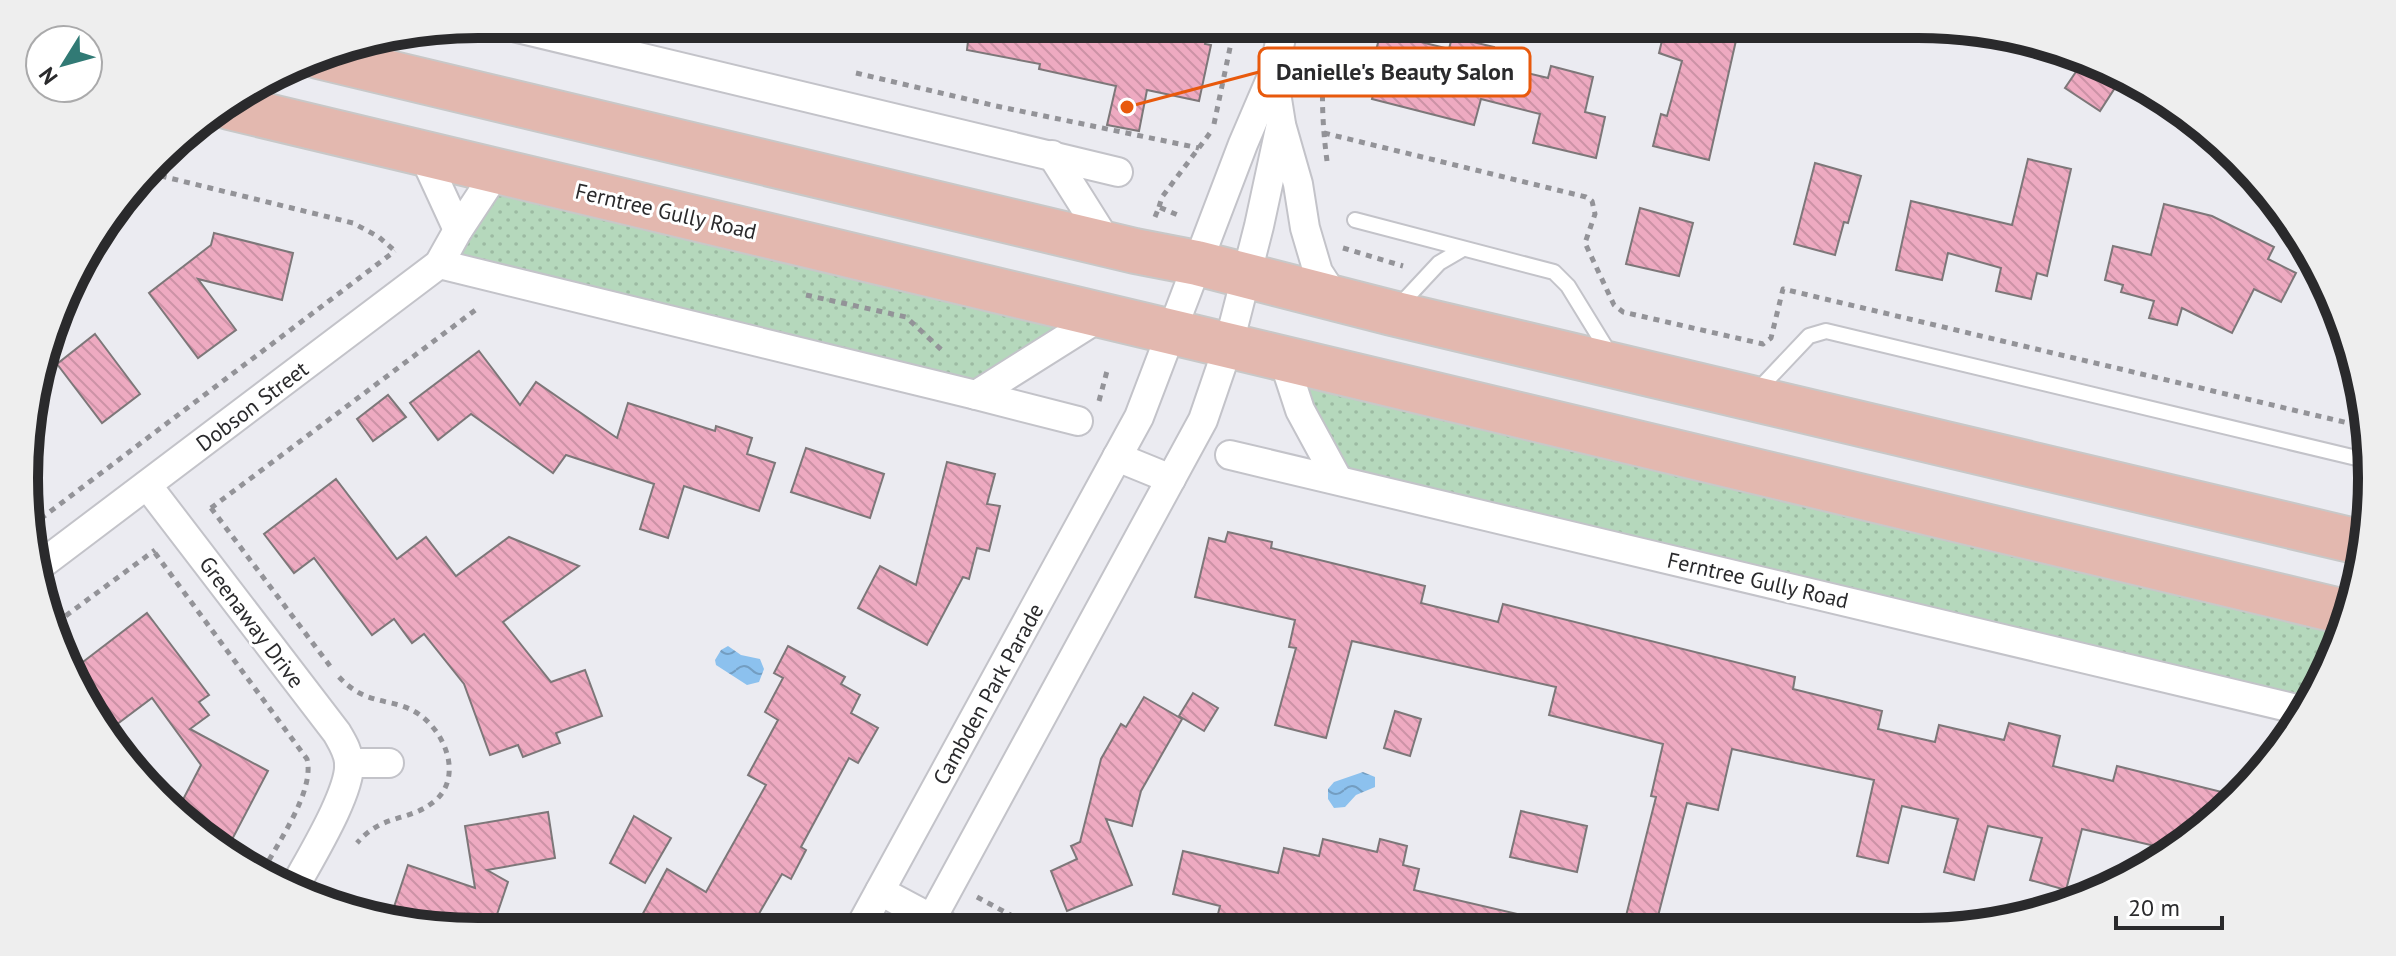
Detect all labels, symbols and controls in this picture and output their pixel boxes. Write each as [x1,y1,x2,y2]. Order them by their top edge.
north arrow [24,24,104,104]
callout: Danielle's Beauty Salon [1259,48,1530,96]
text: Danielle's Beauty Salon [1276,56,1514,87]
text: N [32,62,64,90]
street label: Ferntree Gully Road [573,177,759,245]
street label: Dobson Street [190,354,314,457]
street label: Ferntree Gully Road [1665,546,1851,614]
street label: Greenaway Drive [193,551,311,693]
street label: Cambden Park Parade [926,598,1050,790]
scale bar [2116,880,2222,930]
text: 20 m [2128,892,2180,923]

